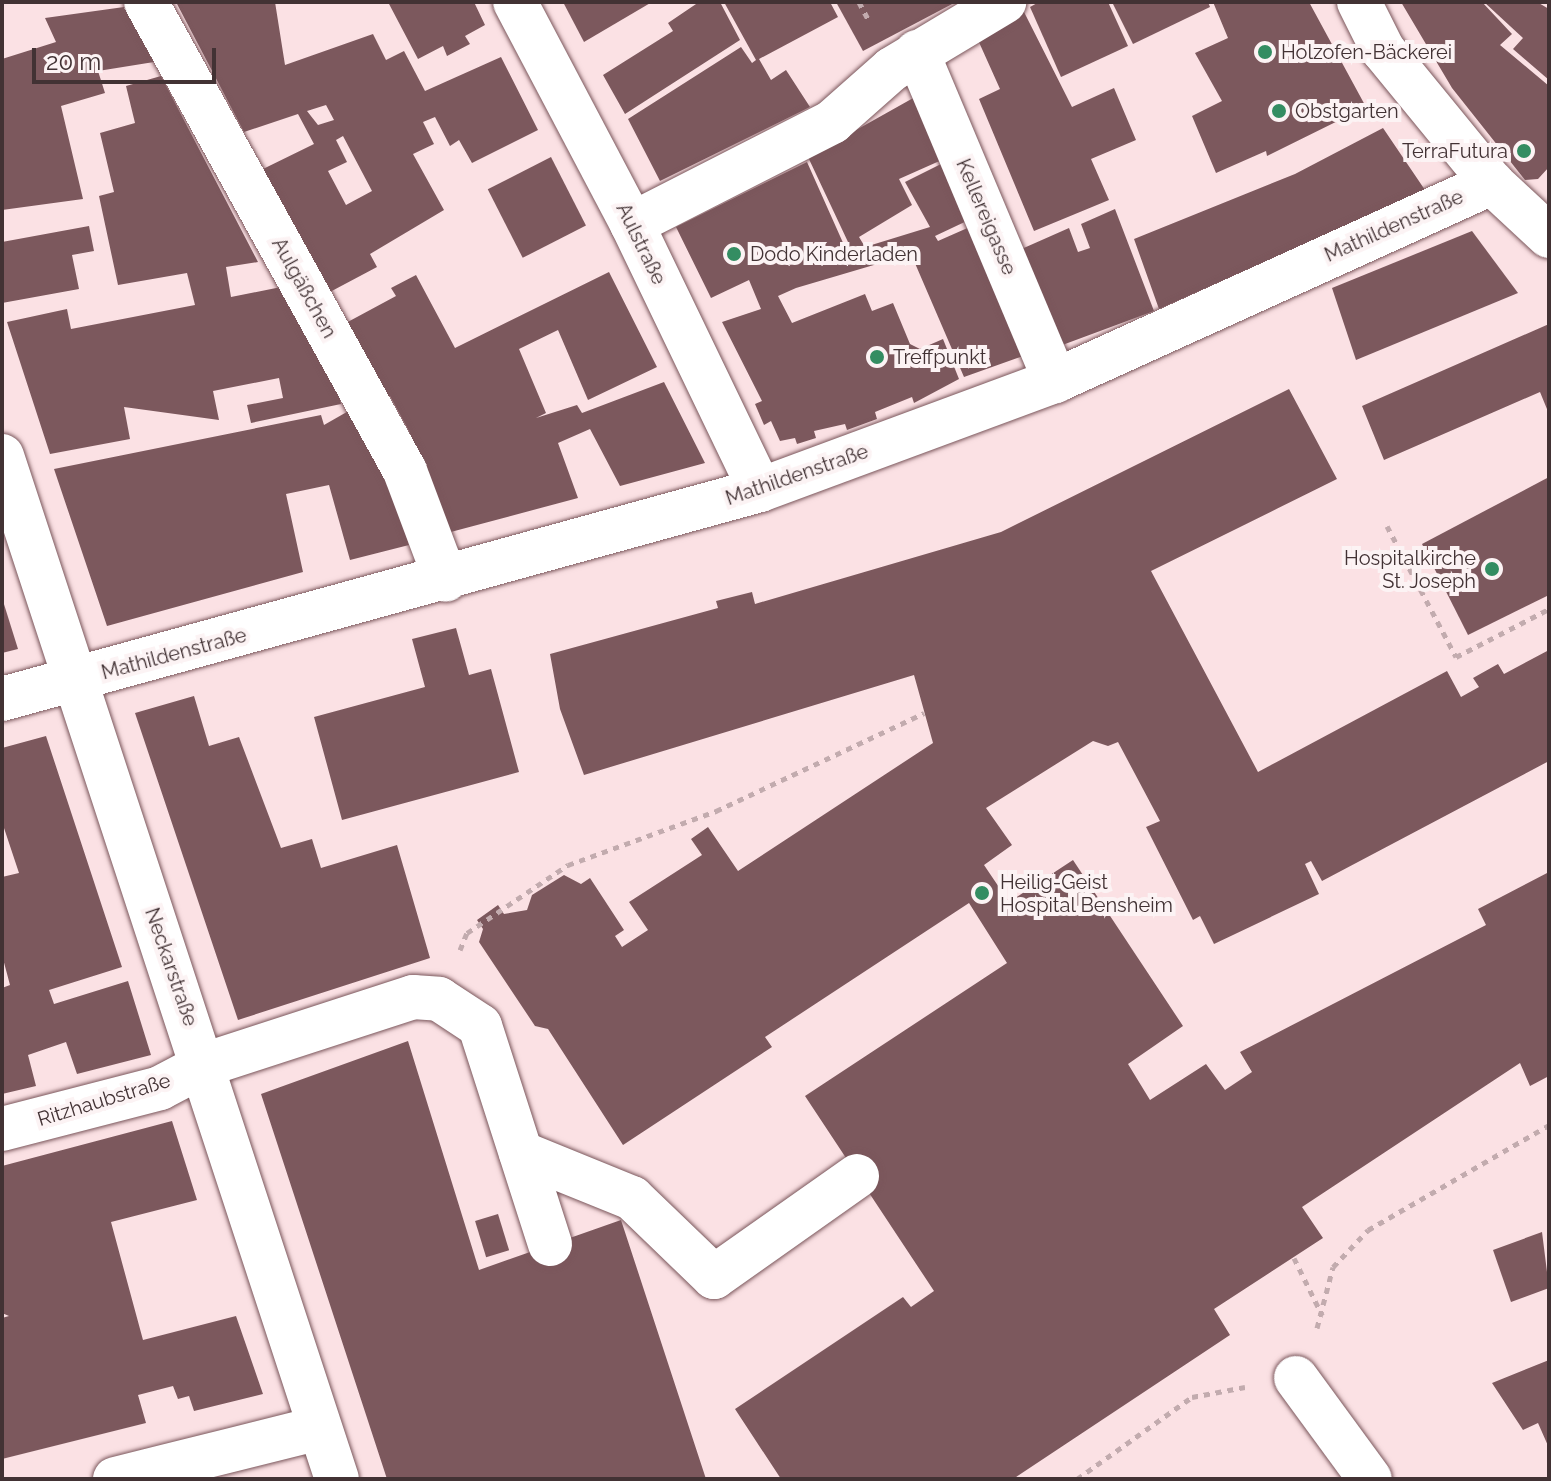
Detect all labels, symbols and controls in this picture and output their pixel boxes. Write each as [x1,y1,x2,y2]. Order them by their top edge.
scale bar [36,32,220,82]
place label: Holzofen-Bäckerei [1281,40,1452,64]
marker: Holzofen-Bäckerei [1256,43,1274,61]
text: 20 m [46,47,101,76]
place label: Obstgarten [1295,99,1399,123]
marker: Obstgarten [1270,102,1288,120]
place label: TerraFutura [1402,139,1508,163]
marker: TerraFutura [1515,142,1533,160]
street label: Kellereigasse [951,155,1021,279]
street label: Mathildenstraße [1321,185,1467,267]
street label: Aulstraße [611,199,671,289]
street label: Aulgäßchen [267,234,341,342]
place label: Dodo Kinderladen [750,242,918,266]
marker: Dodo Kinderladen [725,245,743,263]
place label: Treffpunkt [893,345,987,369]
marker: Treffpunkt [868,348,886,366]
street label: Mathildenstraße [723,439,871,511]
place label: Hospitalkirche St. Joseph [1344,546,1476,593]
marker: Hospitalkirche St. Joseph [1483,560,1501,578]
street label: Mathildenstraße [99,623,249,685]
place label: Heilig-Geist Hospital Bensheim [1000,870,1174,917]
marker: Heilig-Geist Hospital Bensheim [971,882,993,904]
street label: Neckarstraße [140,905,202,1029]
street label: Ritzhaubstraße [35,1068,173,1132]

